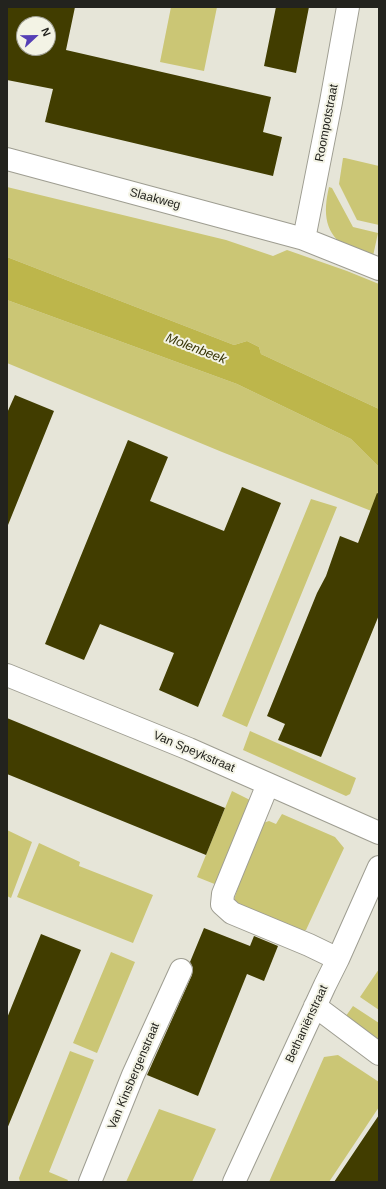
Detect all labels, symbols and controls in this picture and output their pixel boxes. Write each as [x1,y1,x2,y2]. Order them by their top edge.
north arrow [16,16,56,56]
text: N [39,26,53,38]
street label: Roompotstraat [312,83,342,163]
street label: Slaakweg [128,185,182,213]
water label: Molenbeek [164,330,228,368]
street label: Van Speykstraat [151,728,237,776]
street label: Bethaniënstraat [283,983,331,1065]
street label: Van Kinsbergenstraat [105,1020,163,1132]

